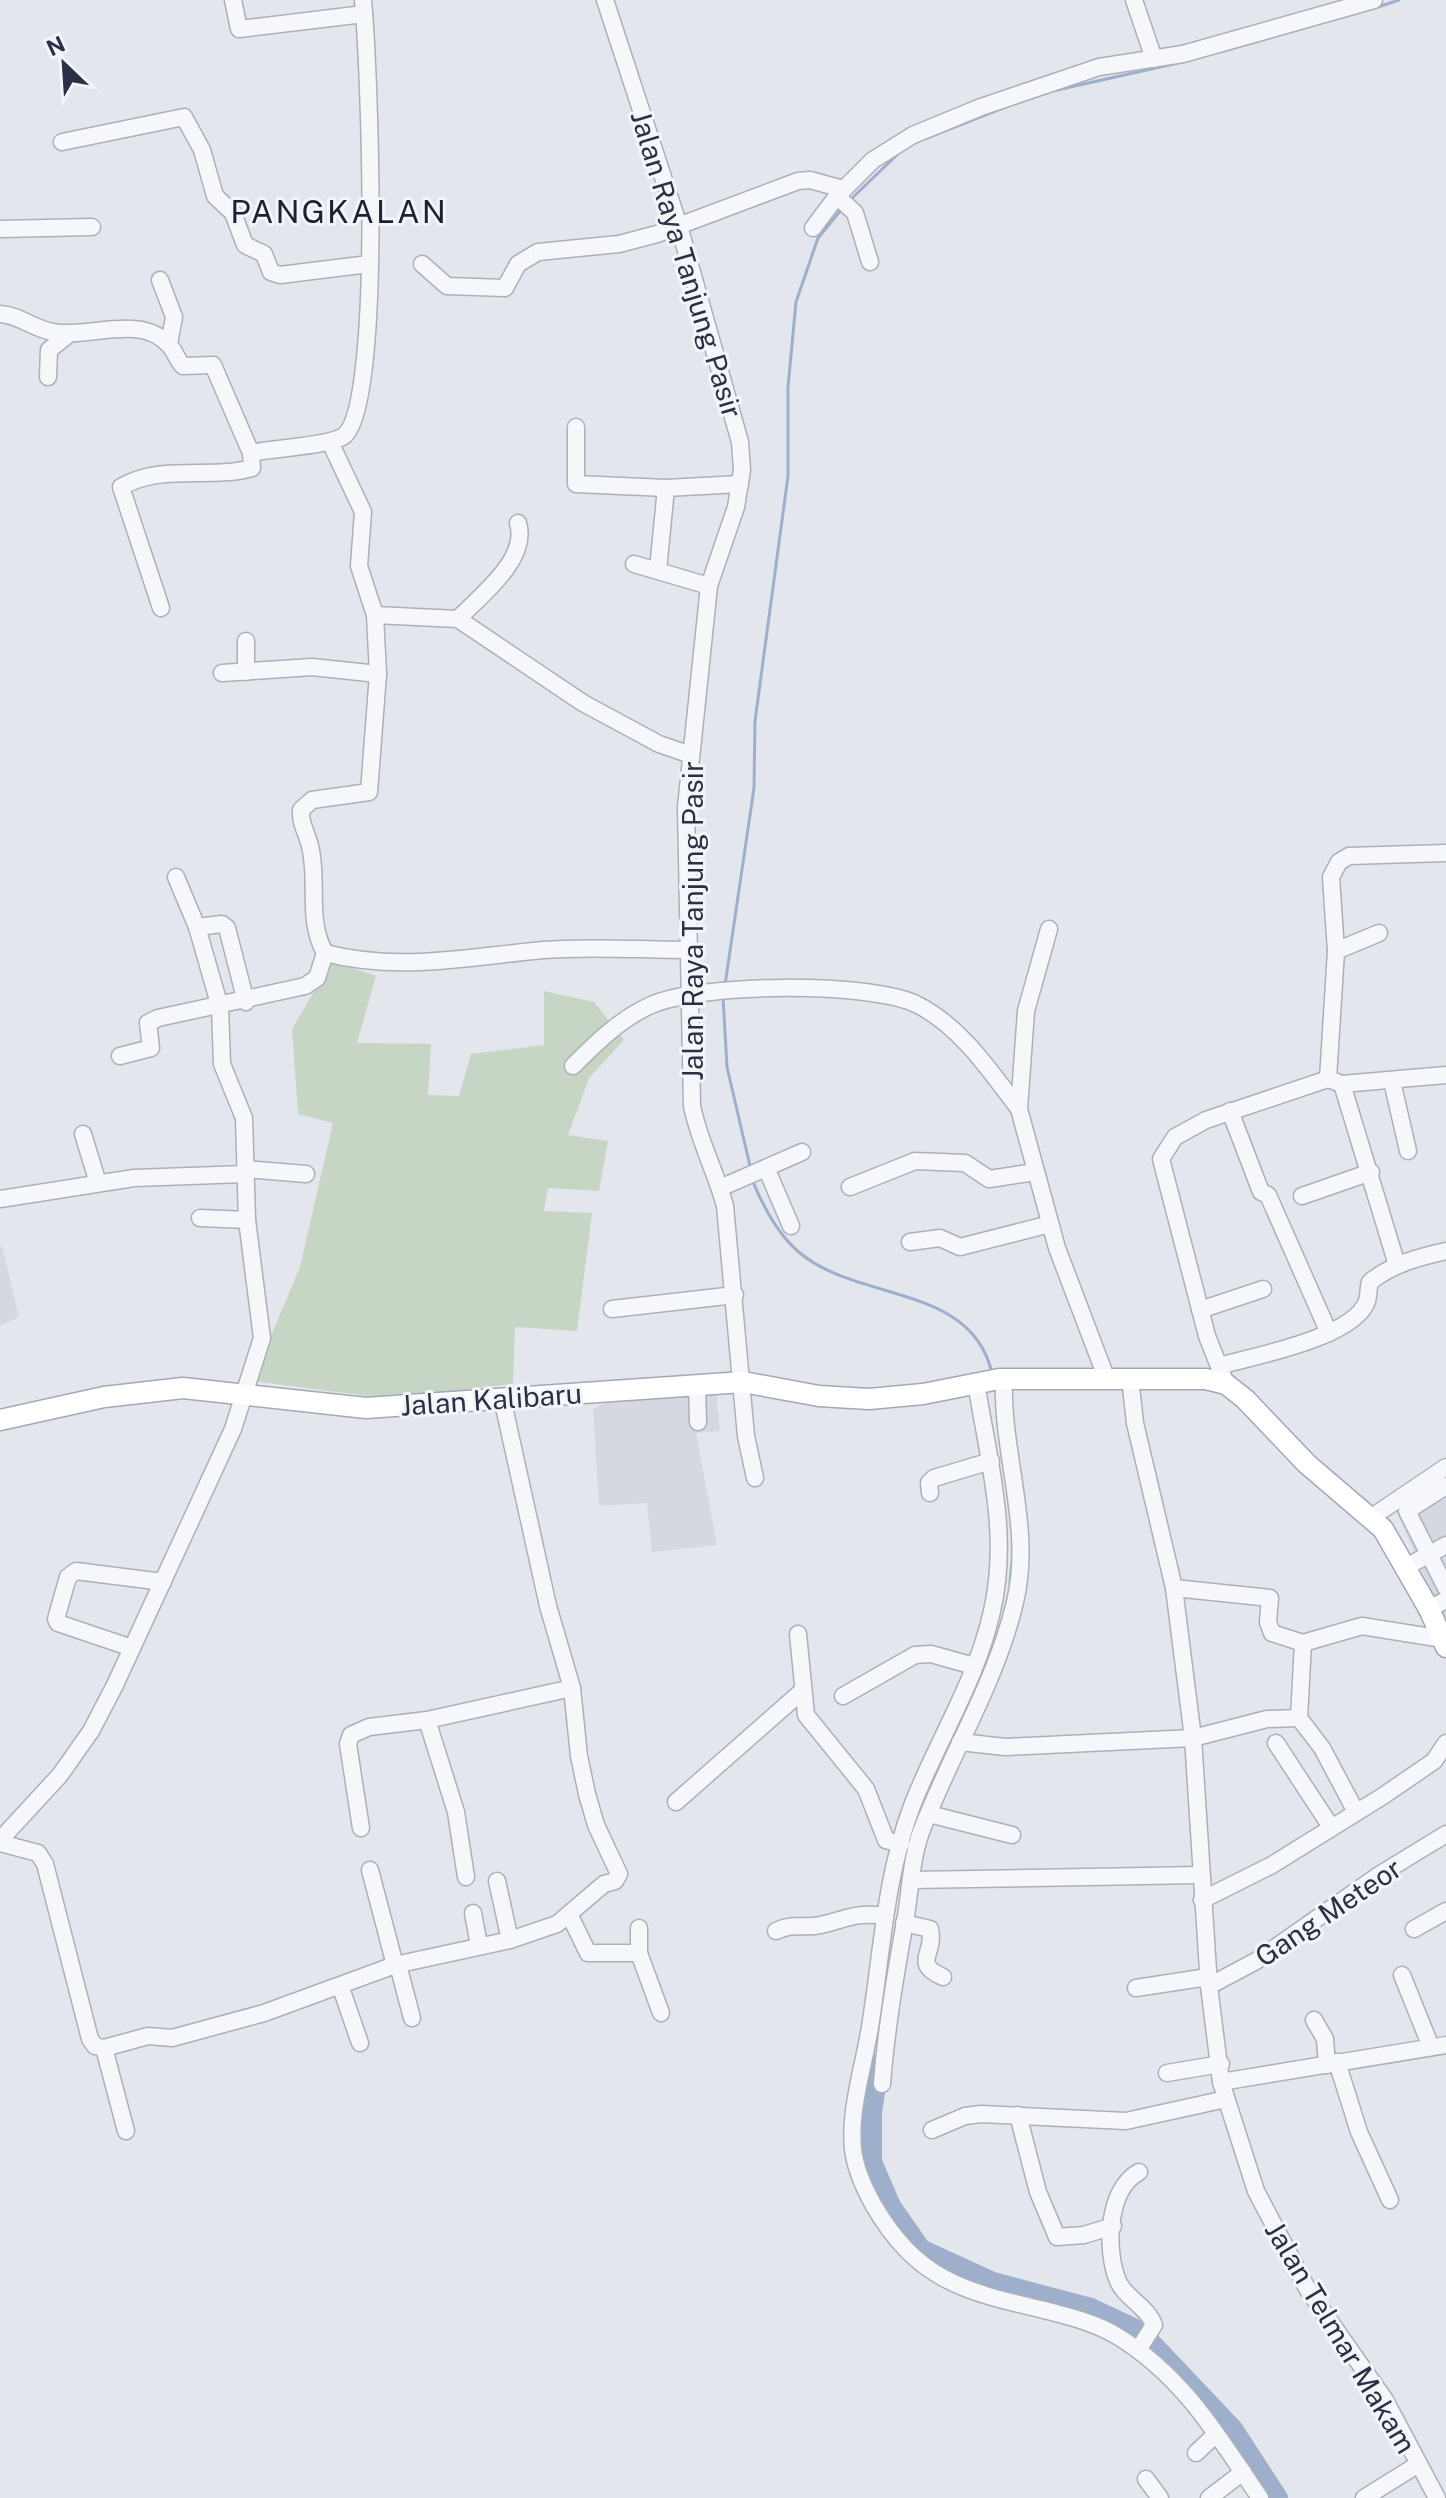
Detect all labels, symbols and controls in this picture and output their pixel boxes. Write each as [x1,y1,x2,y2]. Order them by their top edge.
north arrow [24,24,104,104]
text: N [42,30,69,61]
street label: Jalan Raya Tanjung Pasir [624,106,750,422]
district label: PANGKALAN [230,193,448,230]
street label: Jalan Raya Tanjung Pasir [676,761,709,1081]
street label: Jalan Kalibaru [399,1376,583,1422]
street label: Gang Meteor [1249,1851,1407,1973]
street label: Jalan Telmar Makam [1259,2215,1423,2459]

